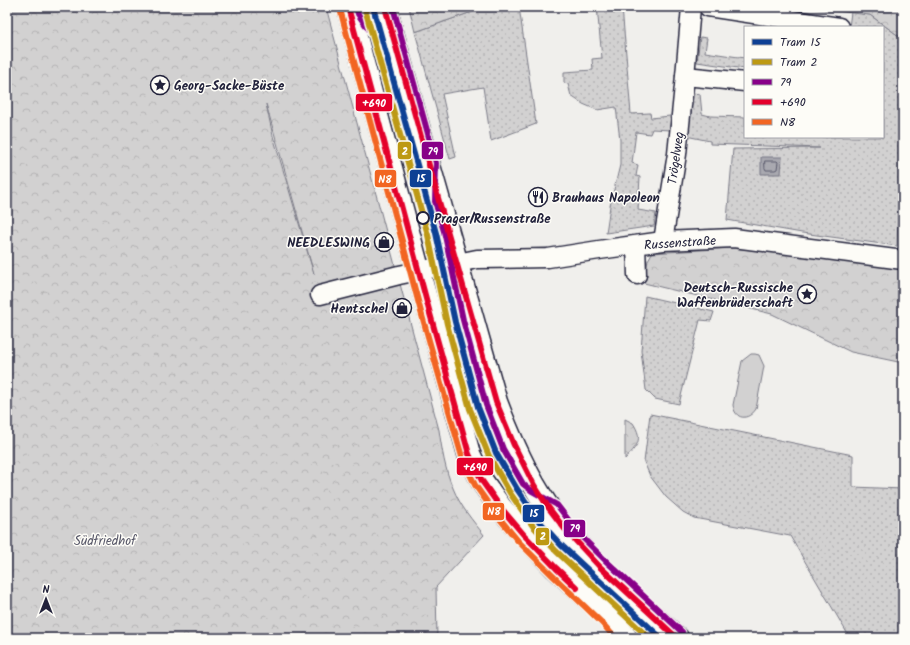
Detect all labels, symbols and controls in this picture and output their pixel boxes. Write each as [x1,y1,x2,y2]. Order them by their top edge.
legend [744,26,884,138]
text: Tram 15 [780,33,822,52]
text: Tram 2 [780,53,817,72]
text: 79 [780,73,792,92]
place icon: Georg-Sacke-Büste [149,74,171,96]
place label: Georg-Sacke-Büste [174,76,285,97]
line badge: +690 [355,93,393,112]
text: +690 [780,93,806,112]
text: +690 [362,95,386,113]
text: N8 [780,113,796,132]
street label: Trögelweg [662,130,691,186]
line badge: 2 [397,141,412,160]
line badge: 79 [421,141,444,160]
text: 2 [402,143,408,161]
text: 79 [428,143,439,161]
line badge: N8 [374,169,397,188]
line badge: 15 [409,169,432,188]
text: 15 [417,170,427,188]
text: N8 [378,171,392,189]
restaurant icon: Brauhaus Napoleon [527,186,549,208]
place label: Brauhaus Napoleon [552,188,660,209]
place label: Prager/Russenstraße [434,209,551,230]
marker: Prager/Russenstraße [416,211,430,225]
street label: Russenstraße [643,230,717,256]
shop icon: NEEDLESWING [373,231,395,253]
place label: NEEDLESWING [287,233,370,254]
place label: Deutsch-Russische Waffenbrüderschaft [677,278,794,314]
place icon: Deutsch-Russische Waffenbrüderschaft [796,283,818,305]
shop icon: Hentschel [391,297,413,319]
place label: Hentschel [331,299,389,320]
line badge: +690 [456,457,494,476]
text: +690 [463,459,487,477]
line badge: N8 [482,502,505,521]
text: N8 [487,503,501,521]
line badge: 15 [522,504,545,523]
text: 15 [530,505,540,523]
line badge: 79 [563,519,586,538]
text: 79 [570,520,581,538]
line badge: 2 [535,527,550,546]
text: 2 [540,528,546,546]
park label: Südfriedhof [74,531,137,552]
north arrow [26,579,66,619]
text: N [43,581,50,599]

